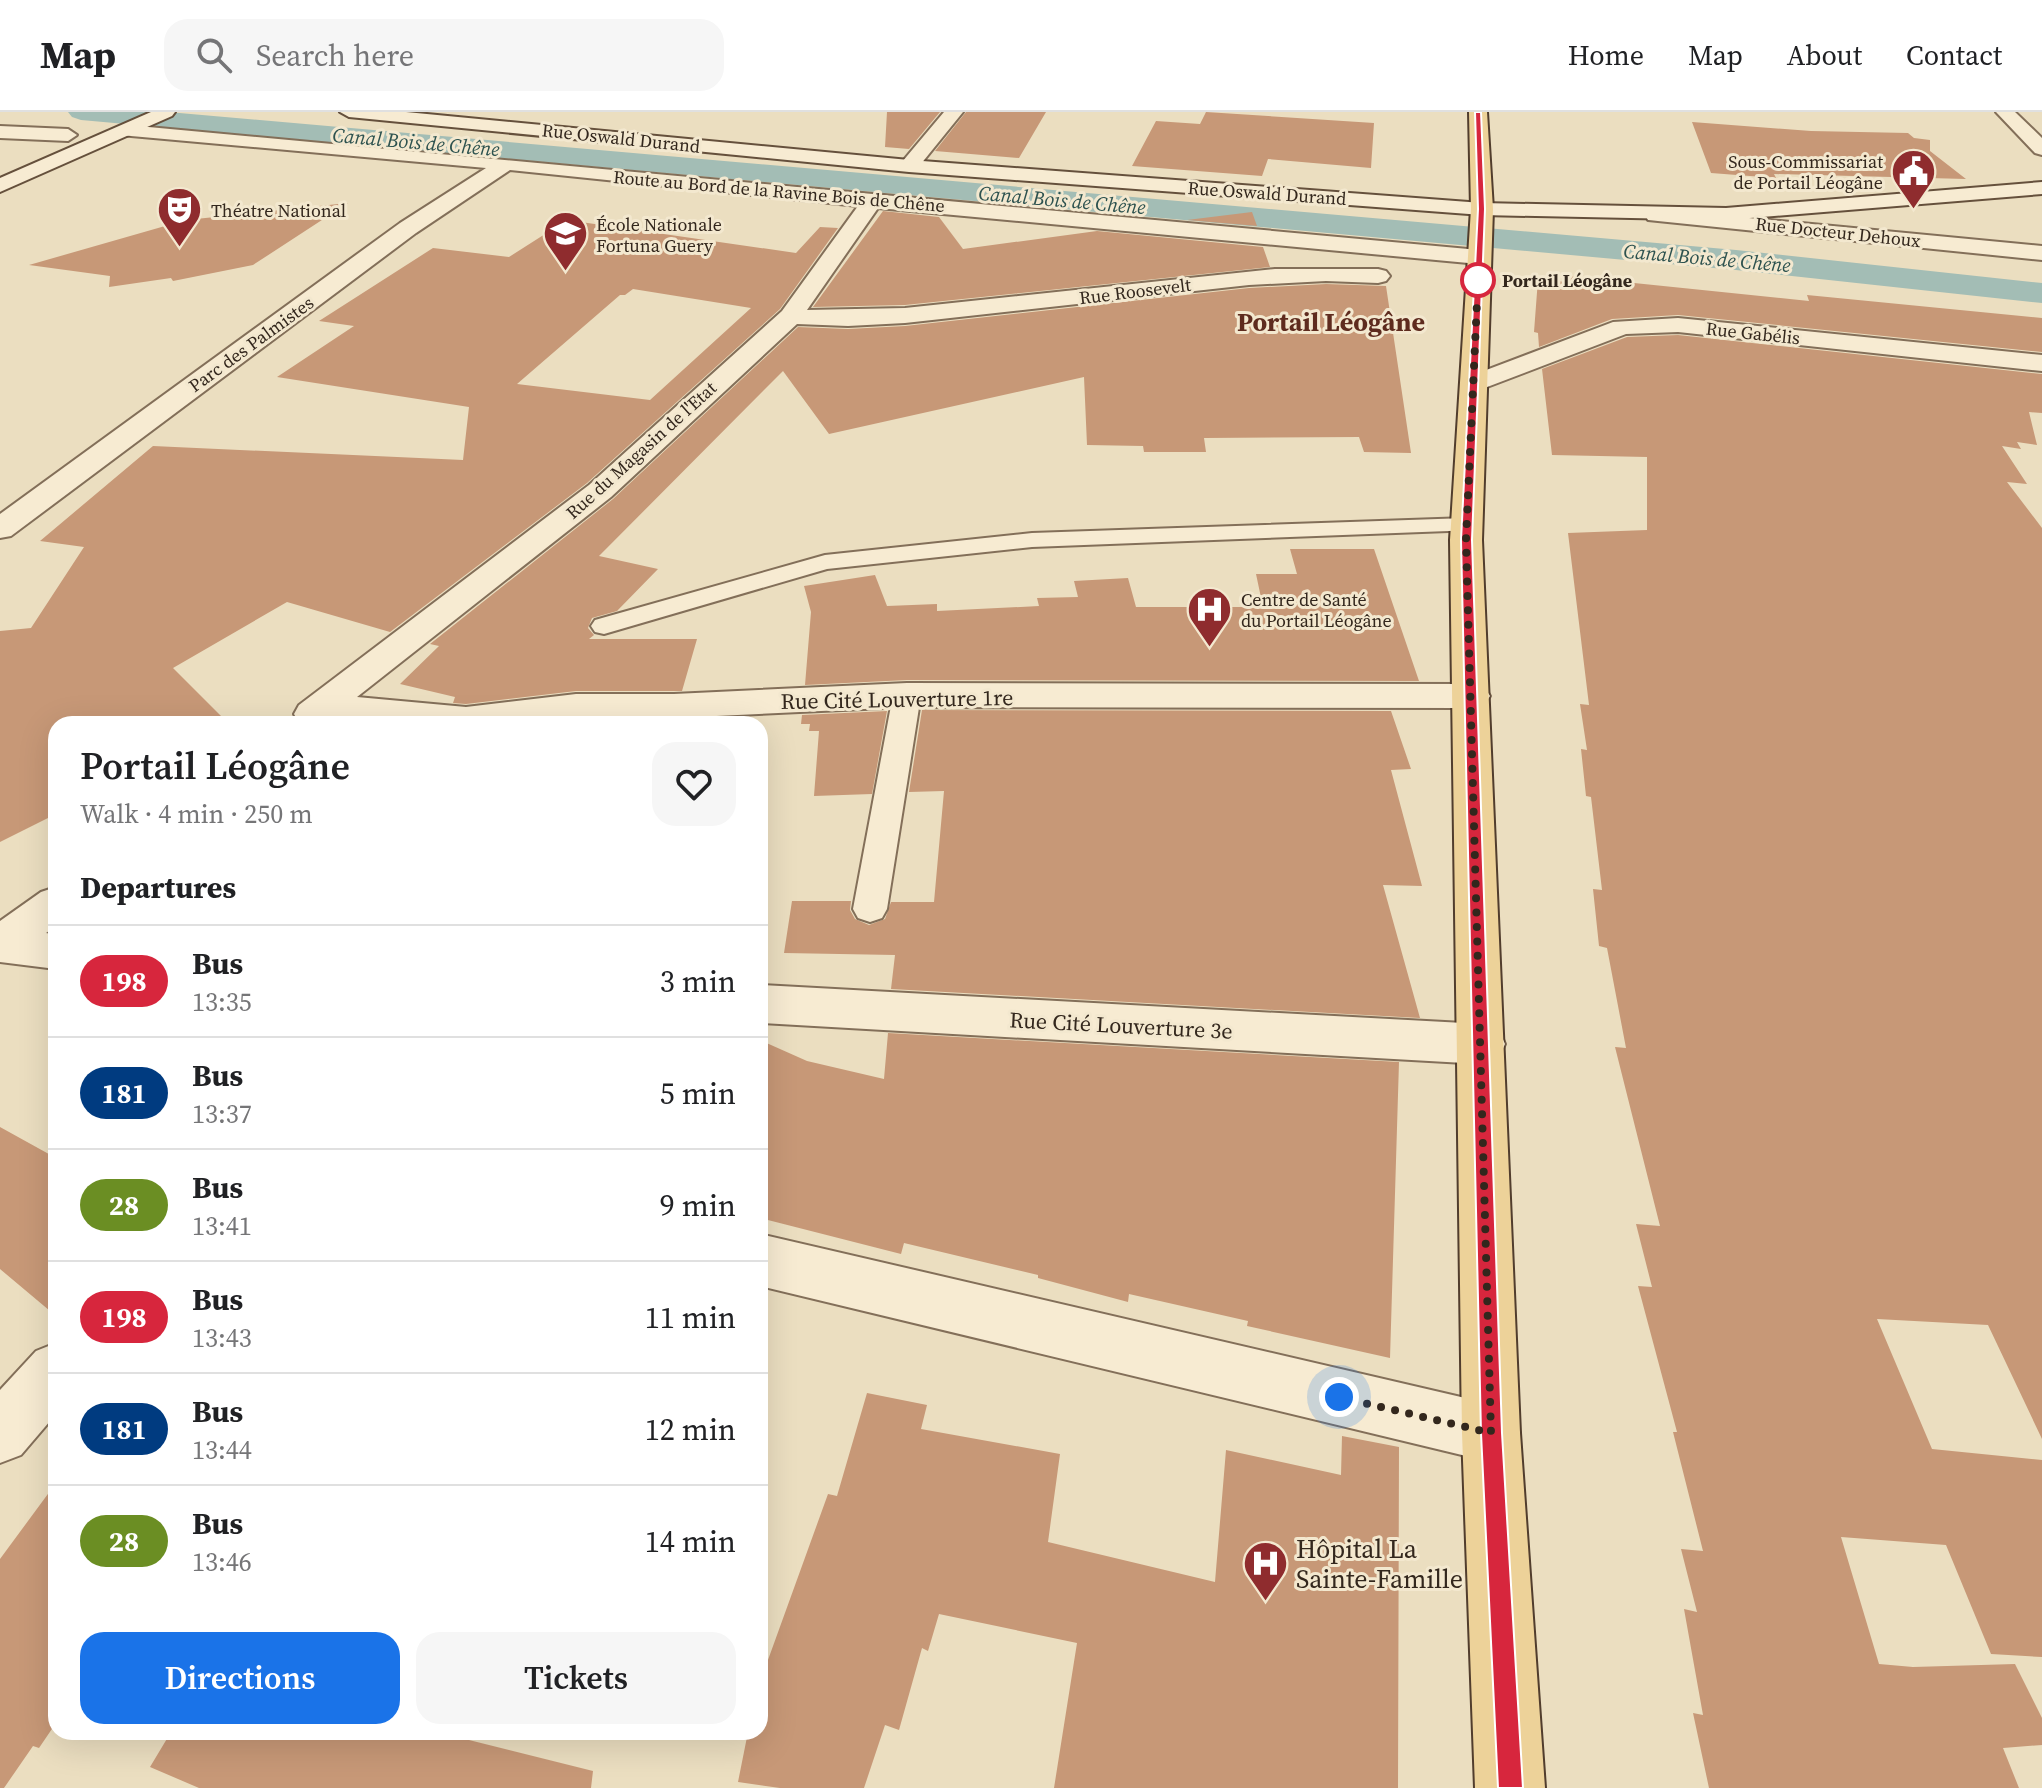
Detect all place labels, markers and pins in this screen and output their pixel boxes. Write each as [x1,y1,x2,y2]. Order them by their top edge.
public building icon: Sous-Commissariat de Portail Léogâne [1890,147,1938,210]
place label: Sous-Commissariat de Portail Léogâne [1728,149,1883,195]
theatre icon: Théatre National [156,186,204,249]
place label: Théatre National [211,198,346,223]
school or university icon: École Nationale Fortuna Guery [541,210,589,273]
place label: École Nationale Fortuna Guery [596,212,722,258]
marker: Portail Léogâne [1461,263,1495,297]
place label: Portail Léogâne [1502,268,1632,293]
hospital icon: Centre de Santé du Portail Léogâne [1186,585,1234,648]
place label: Centre de Santé du Portail Léogâne [1241,587,1392,633]
place label: Hôpital La Sainte-Famille [1296,1531,1463,1597]
hospital icon: Hôpital La Sainte-Famille [1241,1540,1289,1603]

